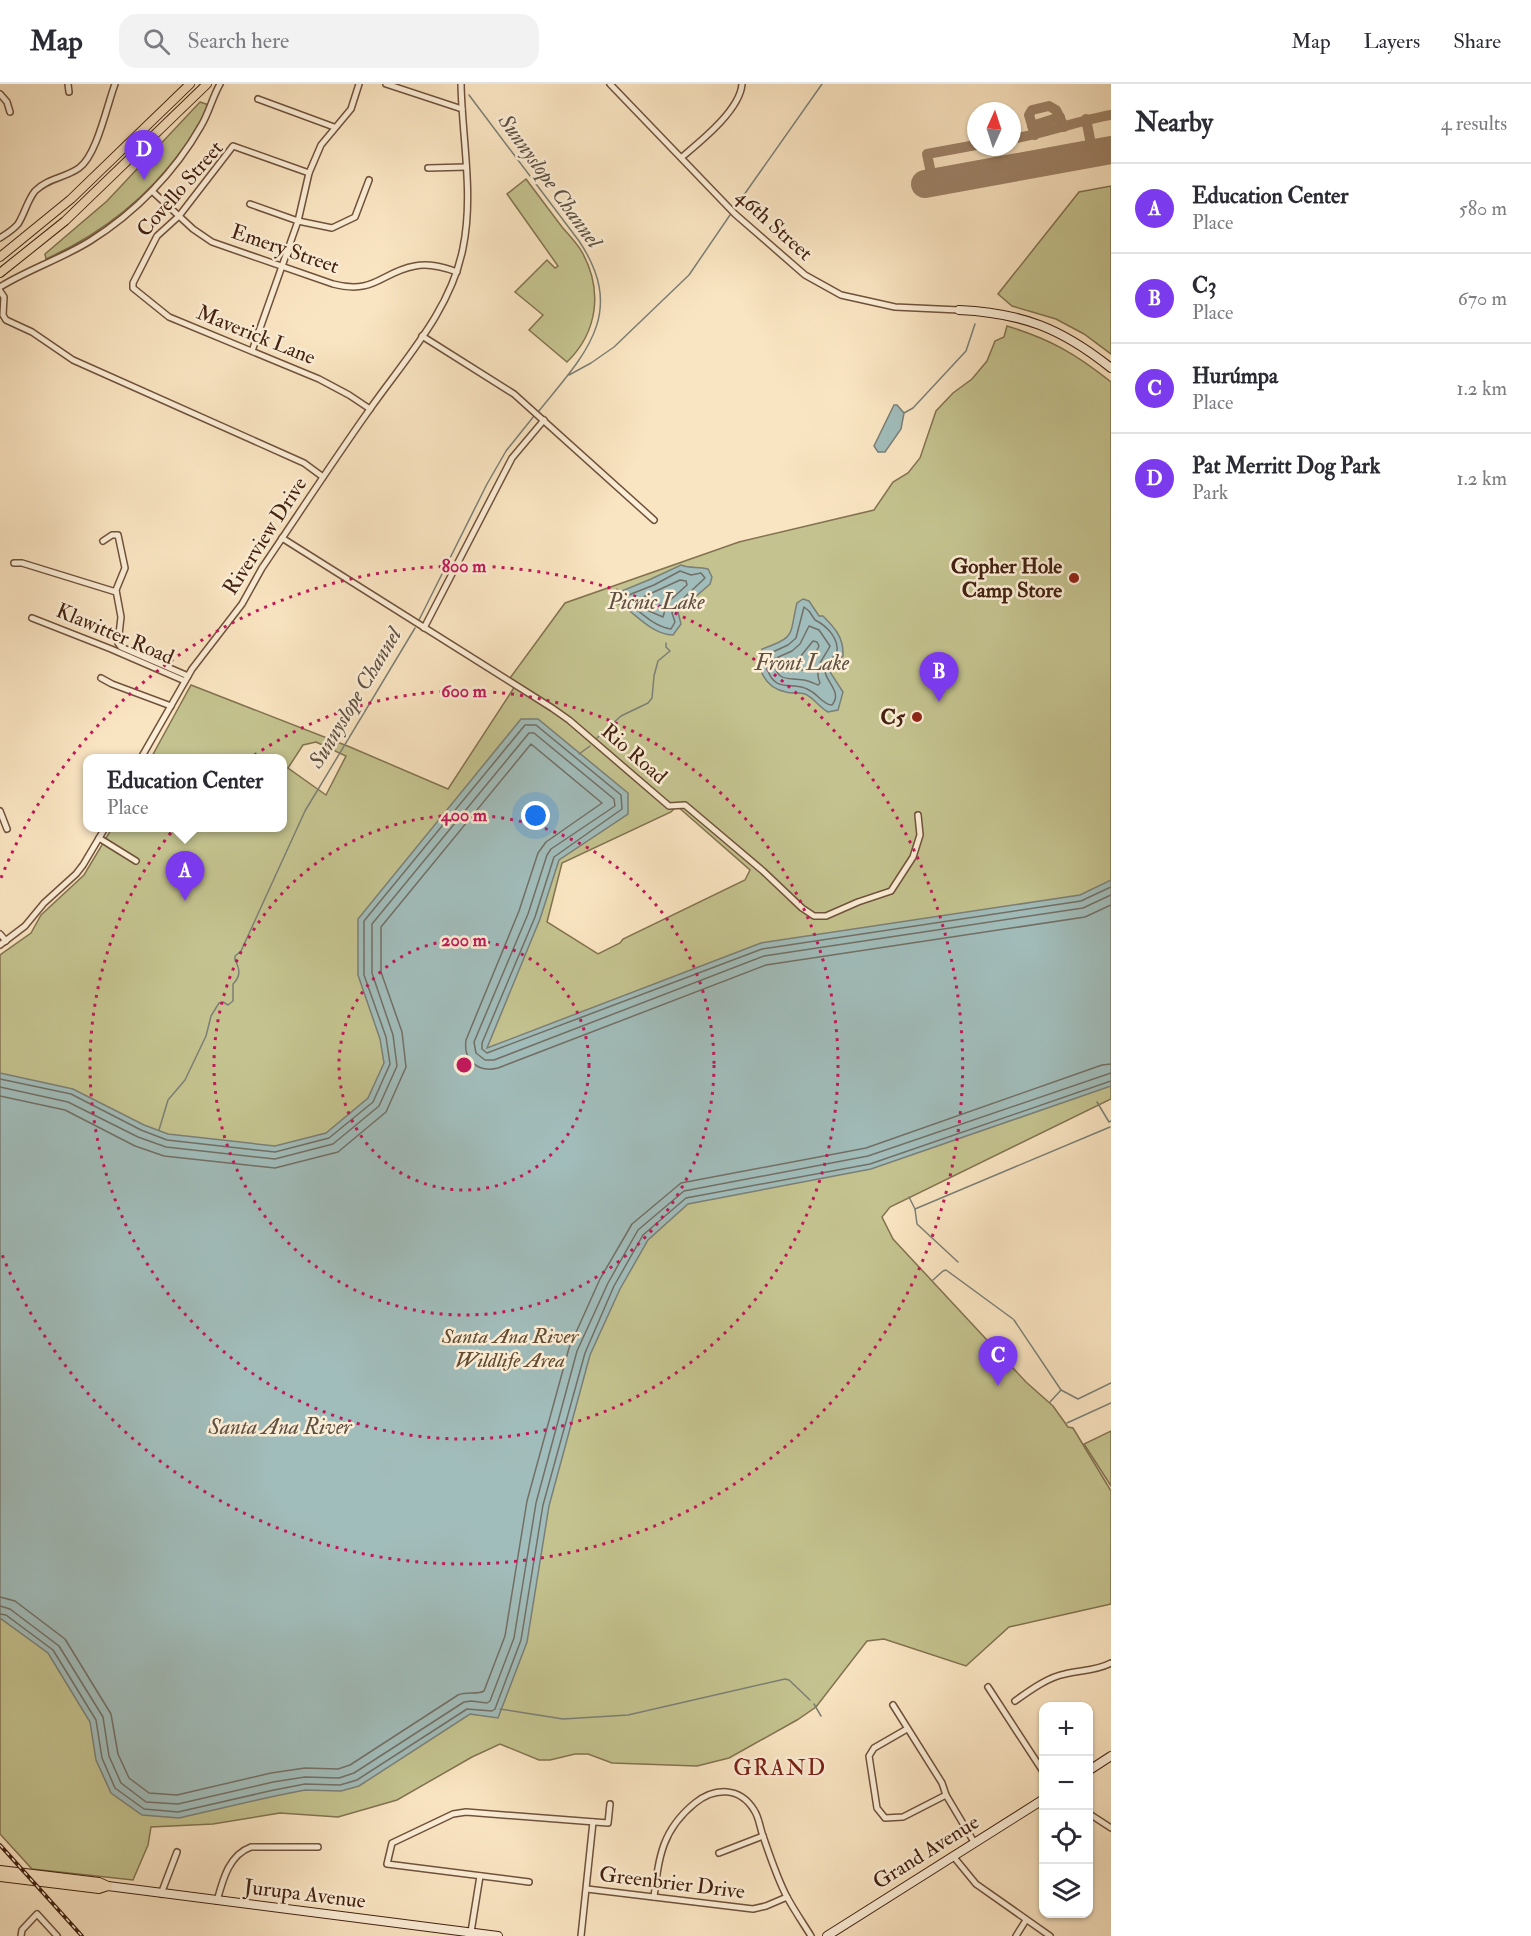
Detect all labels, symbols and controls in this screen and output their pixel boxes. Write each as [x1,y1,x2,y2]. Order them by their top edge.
search box [119,14,539,68]
text: Map [30,24,83,59]
icon: search [140,25,173,58]
text: Search here [188,27,289,55]
text: Map [1291,28,1331,55]
text: Layers [1364,28,1420,55]
text: Share [1453,28,1501,55]
north arrow [967,102,1021,156]
text: Nearby [1135,107,1213,139]
water label: Sunnyslope Channel [491,108,609,255]
text: 4 results [1441,111,1507,136]
pin: D [124,130,164,180]
street label: Covello Street [131,135,229,243]
text: Education Center [1192,182,1348,210]
street label: 46th Street [730,183,818,267]
text: A [1148,196,1161,221]
text: 580 m [1459,196,1507,221]
text: Place [1192,210,1233,235]
street label: Emery Street [228,218,343,280]
text: C3 [1192,272,1217,300]
text: B [1148,286,1161,311]
text: 670 m [1458,286,1507,311]
street label: Maverick Lane [193,299,320,371]
text: Place [1192,300,1233,325]
text: Hurúmpa [1192,362,1278,390]
text: C [1147,376,1162,401]
text: 1.2 km [1457,376,1507,401]
text: Place [1192,390,1233,415]
text: Pat Merritt Dog Park [1192,452,1380,480]
text: D [1146,466,1163,491]
text: 1.2 km [1457,466,1507,491]
street label: Riverview Drive [217,472,313,600]
text: Park [1192,480,1228,505]
place label: Gopher Hole Camp Store [951,553,1062,604]
text: 800 m [442,555,487,578]
marker: Gopher Hole Camp Store [1067,571,1081,585]
water label: Picnic Lake [607,588,705,616]
street label: Klawitter Road [52,597,179,671]
water label: Sunnyslope Channel [302,621,409,774]
water label: Front Lake [754,649,850,677]
pin: B [920,652,958,702]
text: 600 m [441,680,488,703]
place label: C5 [880,704,906,731]
marker: C5 [910,710,924,724]
street label: Rio Road [595,718,673,791]
popup [83,754,287,832]
text: Education Center [107,767,263,795]
text: Place [107,795,148,820]
your location [521,801,550,830]
text: 400 m [440,804,488,827]
pin: A [166,852,204,901]
text: 200 m [441,929,488,952]
centre of rings [454,1055,474,1075]
park label: Santa Ana River Wildlife Area [441,1323,579,1374]
pin: C [978,1336,1018,1386]
water label: Santa Ana River [207,1413,353,1441]
map controls [1039,1702,1093,1918]
button: + [1039,1702,1093,1756]
district label: GRAND [733,1754,827,1782]
button: − [1039,1756,1093,1810]
street label: Grand Avenue [868,1809,984,1895]
button: locate [1039,1810,1093,1864]
street label: Greenbrier Drive [598,1861,746,1905]
button: layers [1039,1864,1093,1918]
street label: Jurupa Avenue [242,1873,367,1915]

